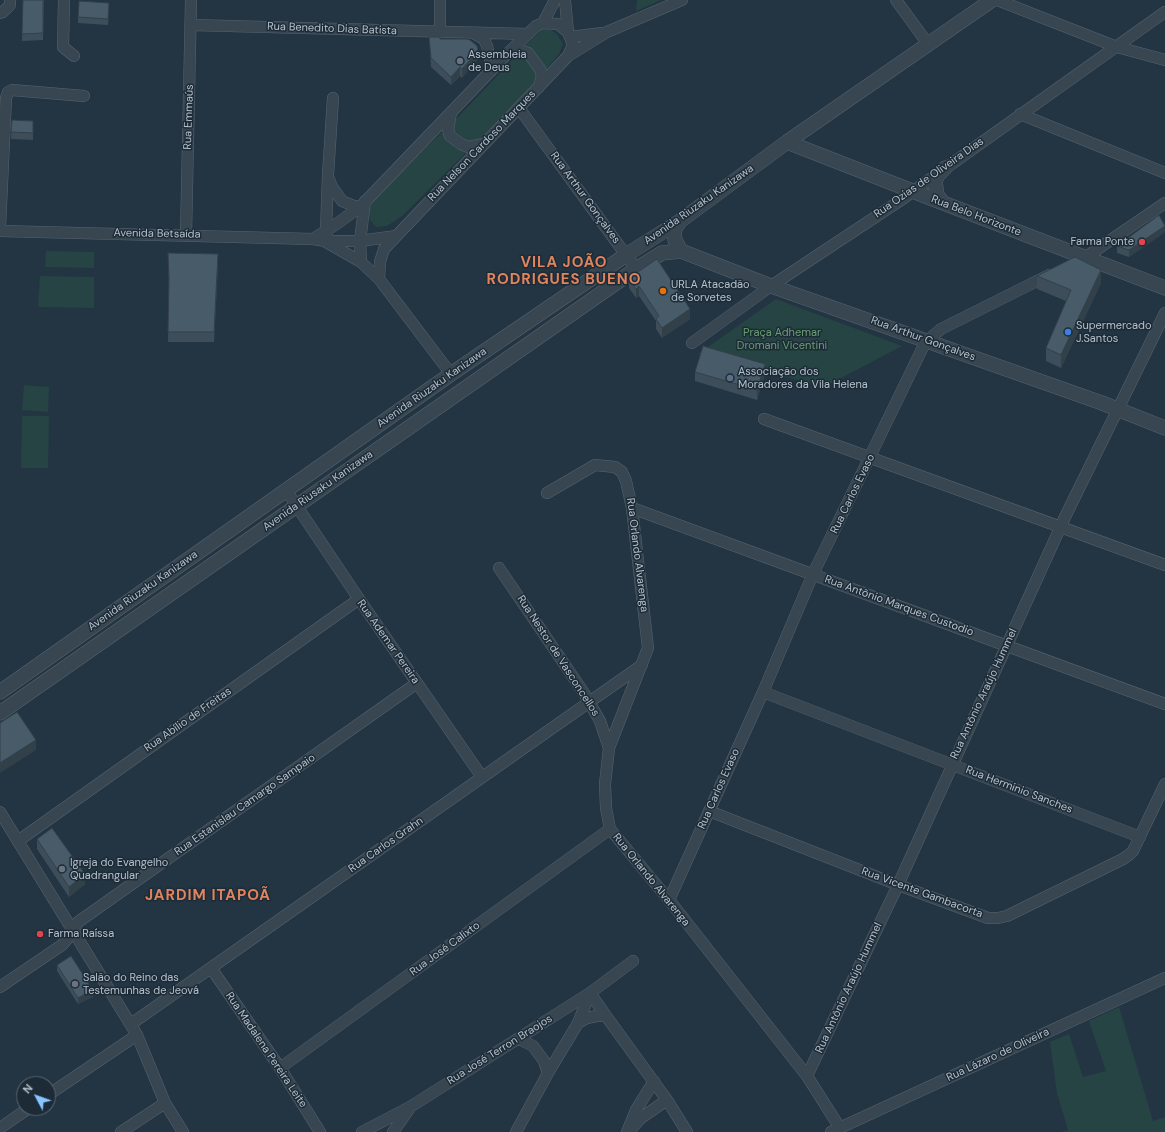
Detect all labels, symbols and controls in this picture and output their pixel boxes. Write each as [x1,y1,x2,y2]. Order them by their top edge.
street label: Rua Benedito Dias Batista [267,20,397,38]
place label: Assembleia de Deus [468,48,527,74]
marker: Assembleia de Deus [455,56,465,66]
street label: Rua Emmaús [181,84,197,150]
street label: Rua Nelson Cardoso Marques [425,88,539,204]
street label: Rua Ozias de Oliveira Dias [871,135,987,221]
street label: Rua Arthur Gonçalves [547,150,623,246]
street label: Avenida Riuzaku Kanizawa [642,162,756,248]
street label: Rua Belo Horizonte [929,193,1023,239]
street label: Avenida Betsaída [113,227,201,241]
place label: Farma Ponte [1070,235,1134,249]
marker: Farma Ponte [1137,237,1147,247]
district label: VILA JOÃO RODRIGUES BUENO [487,254,641,289]
place label: URLA Atacadão de Sorvetes [671,278,750,304]
marker: URLA Atacadão de Sorvetes [658,286,668,296]
street label: Rua Arthur Gonçalves [869,314,977,364]
place label: Supermercado J.Santos [1076,319,1151,345]
park label: Praça Adhemar Dromani Vicentini [737,326,827,352]
marker: Supermercado J.Santos [1063,327,1073,337]
street label: Avenida Riuzaku Kanizawa [375,345,489,431]
place label: Associação dos Moradores da Vila Helena [738,365,868,391]
marker: Associação dos Moradores da Vila Helena [725,373,735,383]
street label: Avenida Riusaku Kanizawa [260,448,376,534]
street label: Rua Carlos Evaso [828,452,878,536]
street label: Rua Orlando Alvarenga [623,497,651,613]
street label: Avenida Riuzaku Kanizawa [86,548,200,634]
street label: Rua Antônio Marques Custodio [823,573,975,639]
street label: Rua Nestor de Vasconcellos [514,593,602,719]
street label: Rua Ademar Pereira [354,597,422,687]
street label: Rua Antônio Araújo Hummel [948,627,1020,761]
street label: Rua Abílio de Freitas [142,685,234,755]
street label: Rua Carlos Evaso [695,747,743,831]
street label: Rua Estanislau Camargo Sampaio [172,751,318,859]
street label: Rua Herminio Sanches [964,764,1074,816]
street label: Rua Carlos Grahn [346,814,426,876]
street label: Rua Orlando Alvarenga [610,831,692,929]
place label: Igreja do Evangelho Quadrangular [70,856,168,882]
marker: Igreja do Evangelho Quadrangular [57,864,67,874]
street label: Rua Vicente Gambacorta [860,865,984,921]
district label: JARDIM ITAPOÃ [145,887,271,905]
street label: Rua José Calixto [407,919,483,979]
street label: Rua Antônio Araújo Hummel [813,921,885,1055]
place label: Farma Raíssa [48,927,114,941]
marker: Farma Raíssa [35,929,45,939]
place label: Salão do Reino das Testemunhas de Jeová [83,971,199,997]
marker: Salão do Reino das Testemunhas de Jeová [70,979,80,989]
street label: Rua Madalena Pereira Leite [222,990,310,1110]
street label: Rua José Terron Braojos [445,1012,555,1088]
street label: Rua Lázaro de Oliveira [944,1025,1052,1085]
north arrow [16,1076,56,1116]
text: N [20,1081,36,1096]

